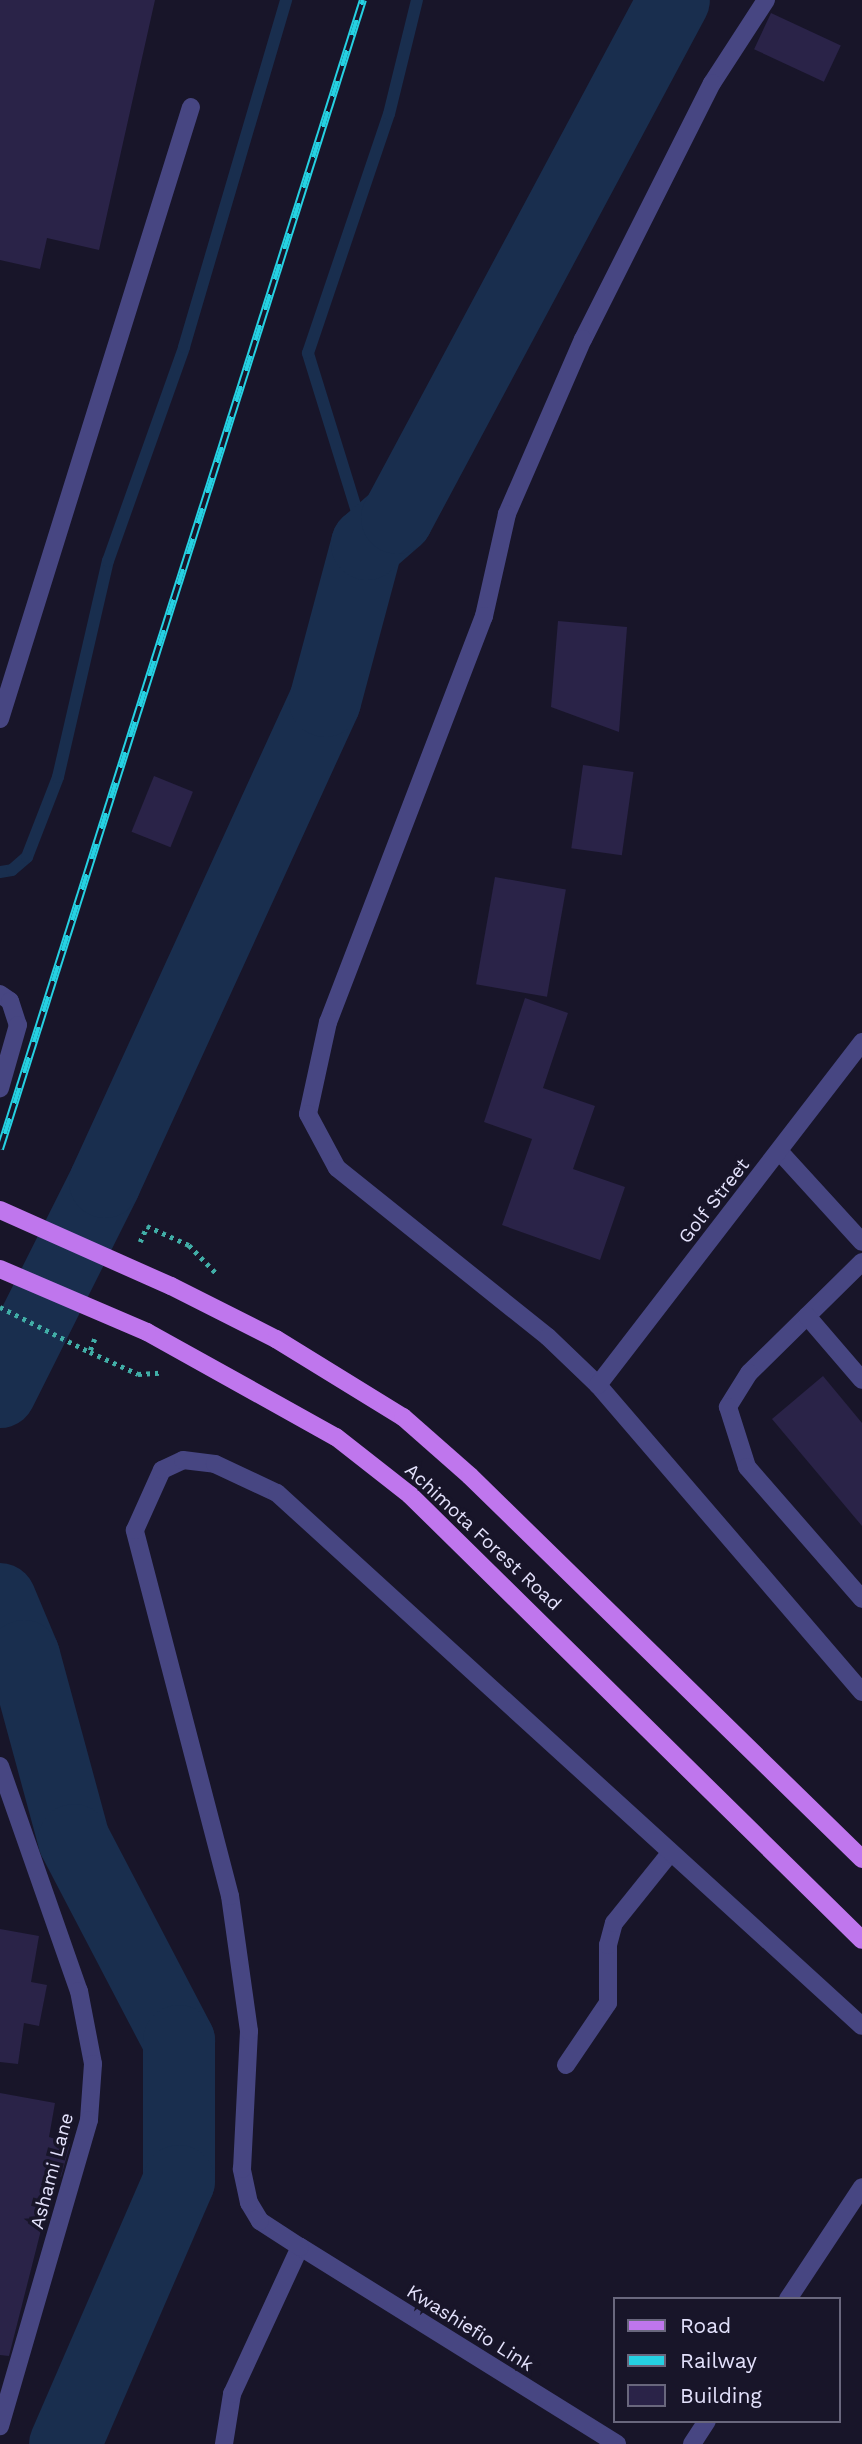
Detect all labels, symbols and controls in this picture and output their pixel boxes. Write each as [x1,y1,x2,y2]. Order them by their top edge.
street label: Golf Street [674,1154,754,1248]
street label: Achimota Forest Road [400,1459,566,1615]
street label: Ashami Lane [26,2110,78,2232]
street label: Kwashiefio Link [402,2280,538,2376]
legend [614,2297,841,2423]
text: Road [680,2313,731,2338]
text: Railway [680,2348,757,2373]
text: Building [680,2383,762,2408]

